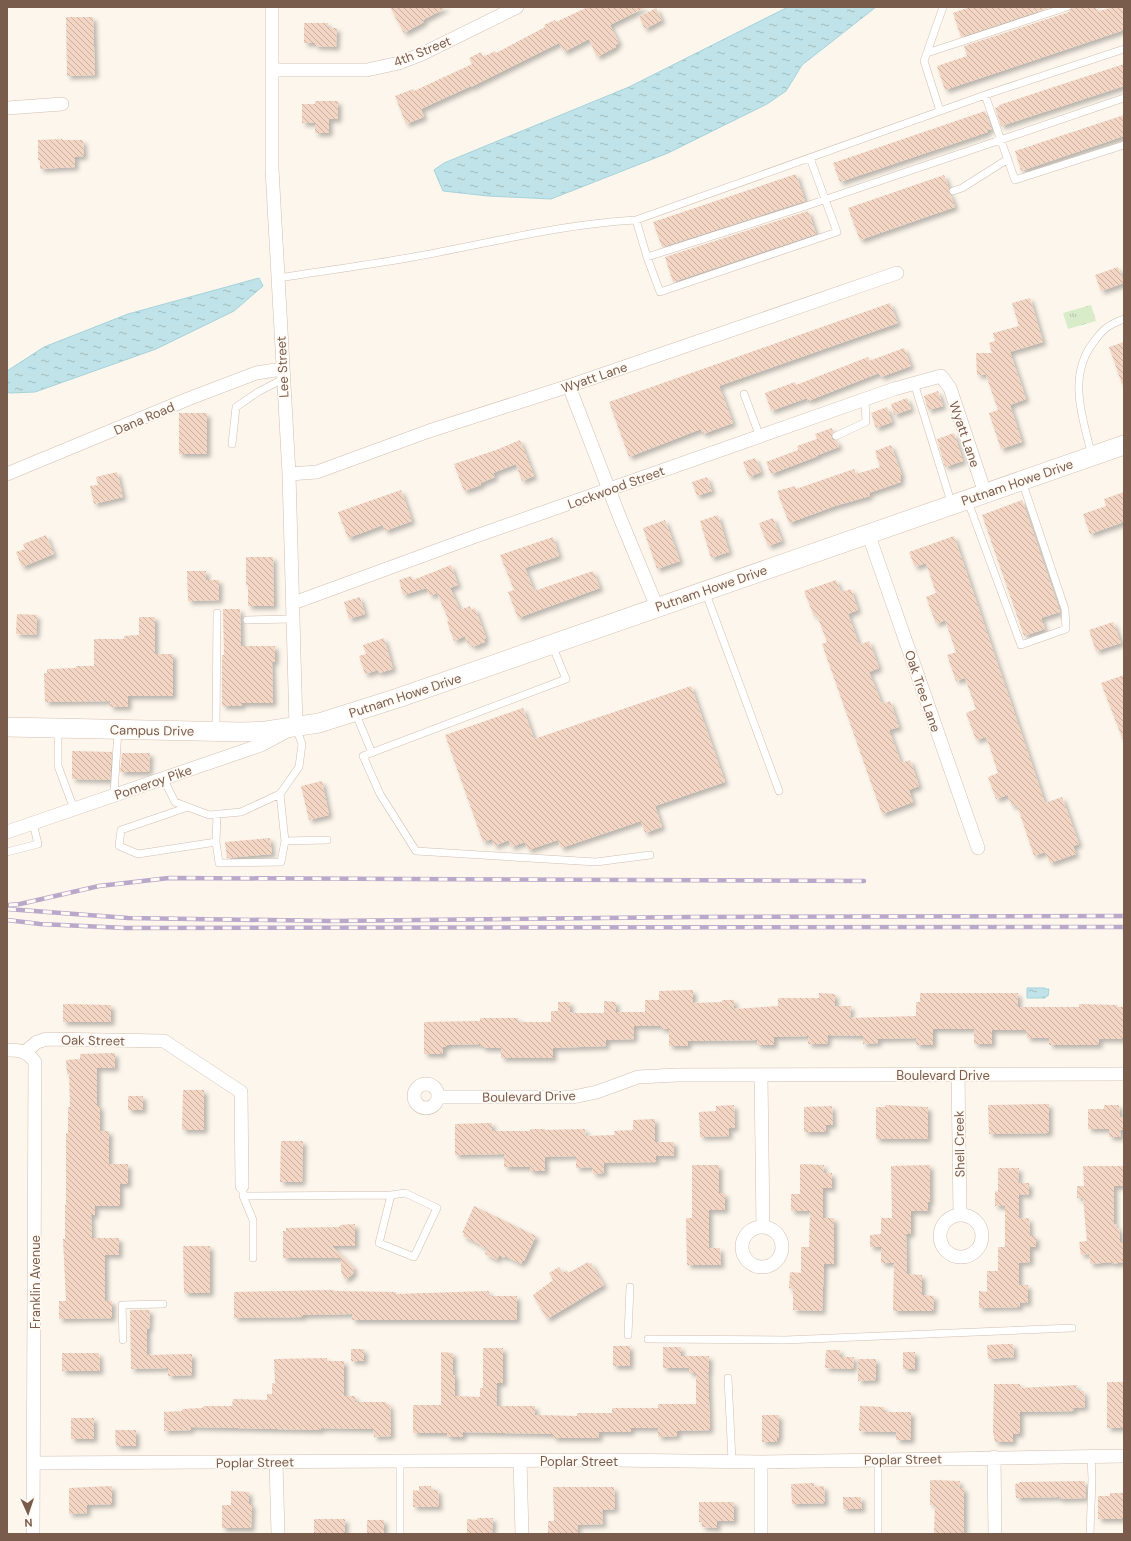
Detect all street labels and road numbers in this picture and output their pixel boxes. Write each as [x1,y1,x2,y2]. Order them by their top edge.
street label: 4th Street [391,32,454,71]
street label: Lee Street [272,336,293,398]
street label: Wyatt Lane [559,358,629,397]
street label: Dana Road [111,398,177,439]
street label: Wyatt Lane [945,399,984,469]
street label: Putnam Howe Drive [959,455,1075,510]
street label: Lockwood Street [565,462,667,513]
street label: Putnam Howe Drive [653,561,769,616]
street label: Oak Tree Lane [901,648,944,734]
street label: Putnam Howe Drive [347,669,464,722]
street label: Campus Drive [110,721,194,740]
street label: Pomeroy Pike [112,761,194,804]
street label: Oak Street [61,1031,125,1050]
street label: Boulevard Drive [896,1067,990,1084]
street label: Boulevard Drive [482,1087,576,1106]
street label: Shell Creek [950,1110,969,1178]
street label: Franklin Avenue [27,1235,44,1329]
street label: Poplar Street [864,1450,942,1469]
street label: Poplar Street [216,1453,294,1472]
street label: Poplar Street [540,1453,618,1470]

